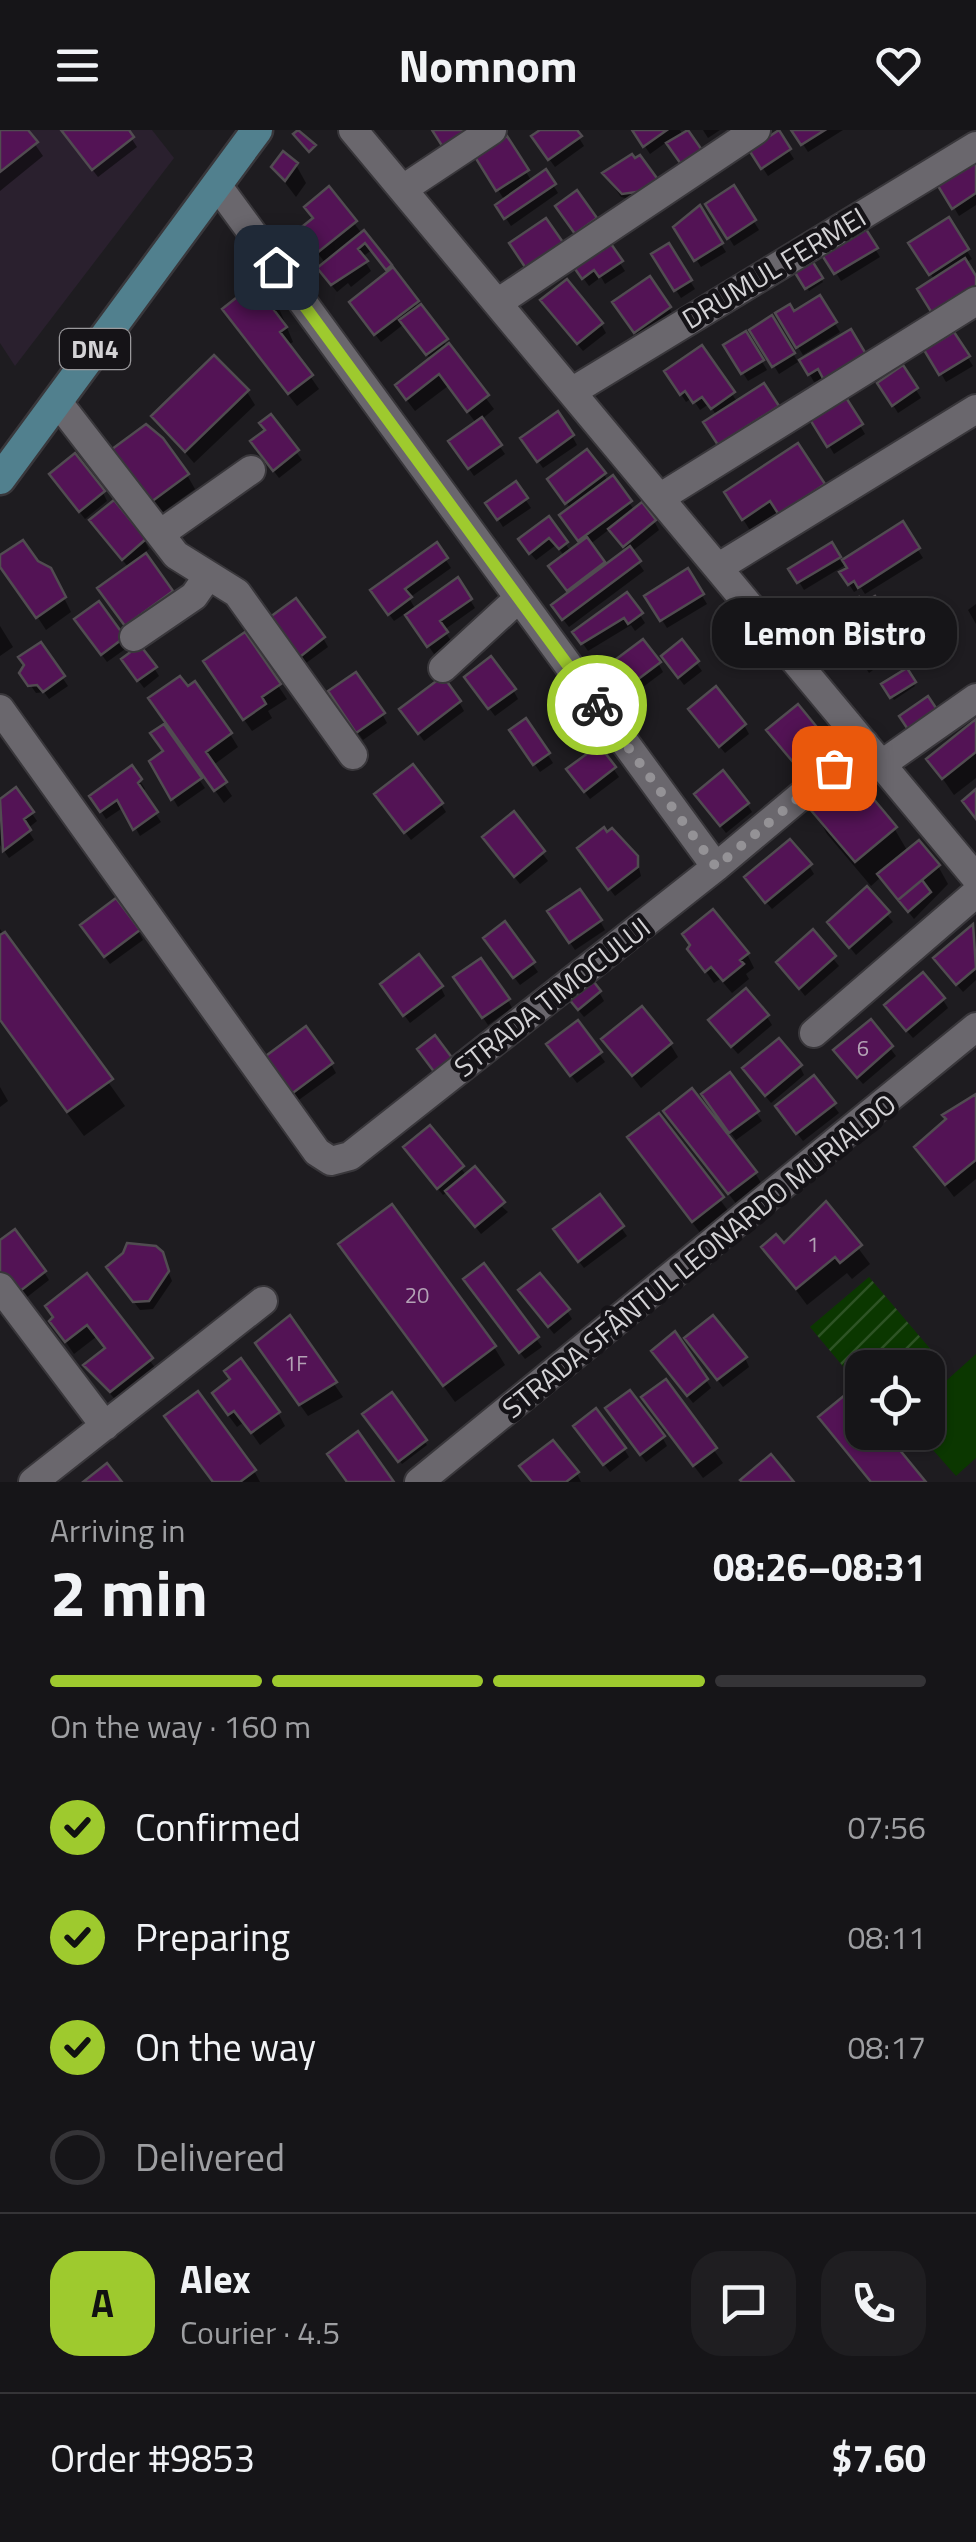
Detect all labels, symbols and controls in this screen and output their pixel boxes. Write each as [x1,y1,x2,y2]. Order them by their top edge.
text: Nomnom [398,31,578,99]
icon: menu [50,38,105,93]
icon: heart [871,38,926,93]
street label: DRUMUL FERMEI [674,196,874,340]
pin [234,225,319,310]
icon: home [249,240,304,295]
road number: DN4 [60,329,130,369]
callout: Lemon Bistro [712,598,956,668]
text: Lemon Bistro [743,609,926,657]
courier [547,655,647,755]
icon: bike [570,678,625,733]
pin [792,726,877,811]
icon: bag [807,741,862,796]
street label: STRADA TIMOCULUI [444,906,659,1087]
house number: 6 [857,1031,869,1065]
street label: STRADA SFÂNTUL LEONARDO MURIALDO [492,1083,905,1428]
house number: 1 [807,1227,819,1261]
house number: 20 [405,1278,429,1312]
house number: 1F [284,1346,308,1380]
map controls [845,1350,945,1450]
button: locate [845,1350,945,1450]
text: Arriving in [50,1506,186,1554]
text: 08:26–08:31 [713,1538,926,1596]
text: 2 min [50,1542,208,1641]
text: On the way · 160 m [50,1702,311,1750]
text: Confirmed [135,1798,301,1856]
icon: check [50,1800,105,1855]
text: 07:56 [847,1803,926,1851]
text: Preparing [135,1908,290,1966]
icon: check [50,1910,105,1965]
text: 08:11 [847,1913,926,1961]
text: On the way [135,2018,316,2076]
icon: check [50,2020,105,2075]
text: 08:17 [847,2023,926,2071]
text: Delivered [135,2128,285,2186]
text: Alex [180,2250,251,2308]
button: chat [691,2251,796,2356]
button: phone [821,2251,926,2356]
text: A [91,2274,114,2332]
text: Courier · 4.5 [180,2308,340,2356]
text: Order #9853 [50,2429,255,2487]
text: $7.60 [831,2429,926,2487]

